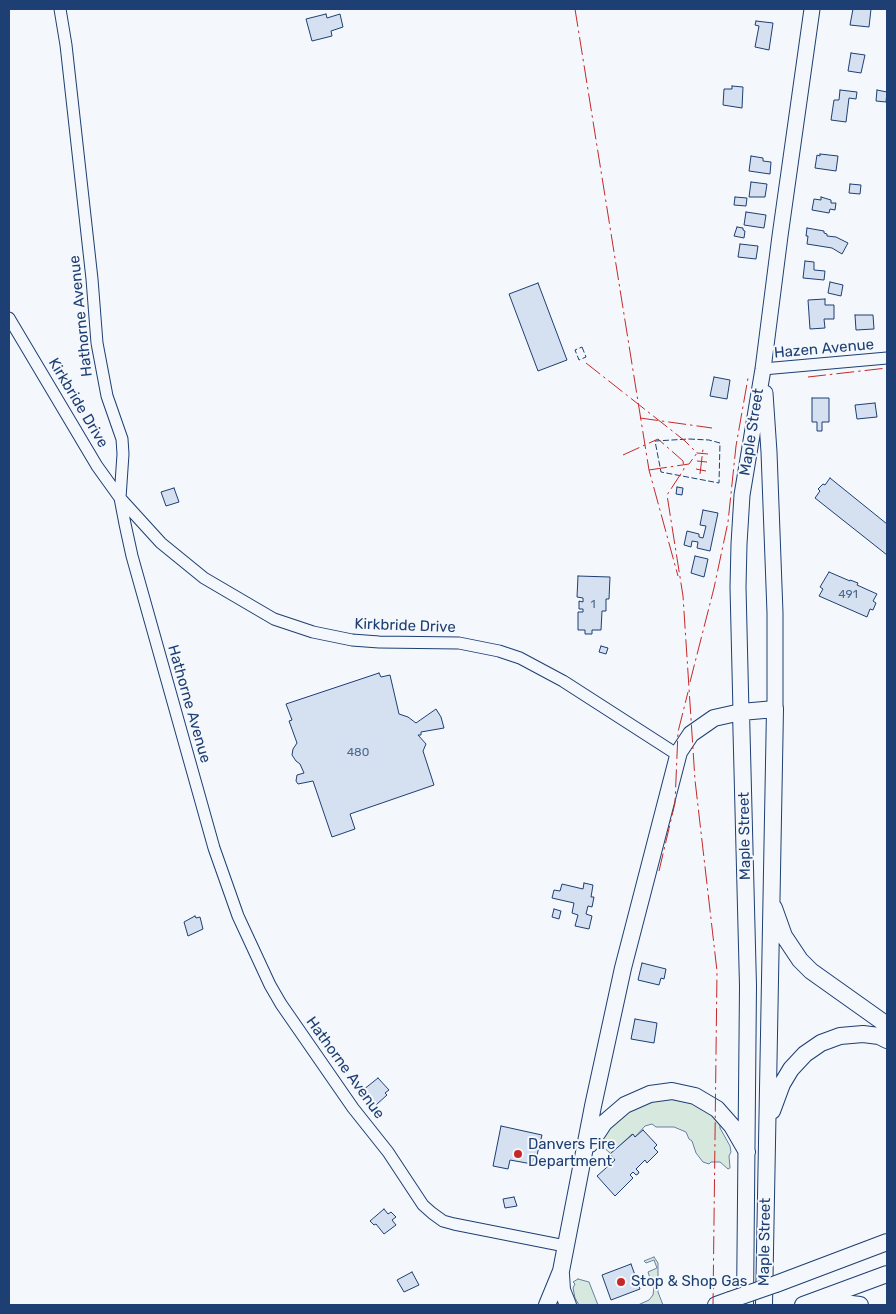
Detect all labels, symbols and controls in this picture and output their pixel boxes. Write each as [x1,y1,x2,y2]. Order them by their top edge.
street label: Hathorne Avenue [66,254,96,378]
street label: Hazen Avenue [773,336,875,362]
street label: Kirkbride Drive [44,355,112,451]
street label: Maple Street [736,387,768,477]
house number: 491 [838,588,858,602]
house number: 1 [590,598,596,612]
street label: Kirkbride Drive [354,615,456,637]
street label: Hathorne Avenue [164,643,214,765]
house number: 480 [347,746,369,760]
street label: Maple Street [735,792,755,880]
street label: Hathorne Avenue [302,1013,388,1123]
place label: Danvers Fire Department [528,1136,615,1171]
marker: Danvers Fire Department [512,1148,524,1160]
street label: Maple Street [755,1198,775,1286]
place label: Stop & Shop Gas [631,1273,747,1291]
marker: Stop & Shop Gas [615,1276,627,1288]

